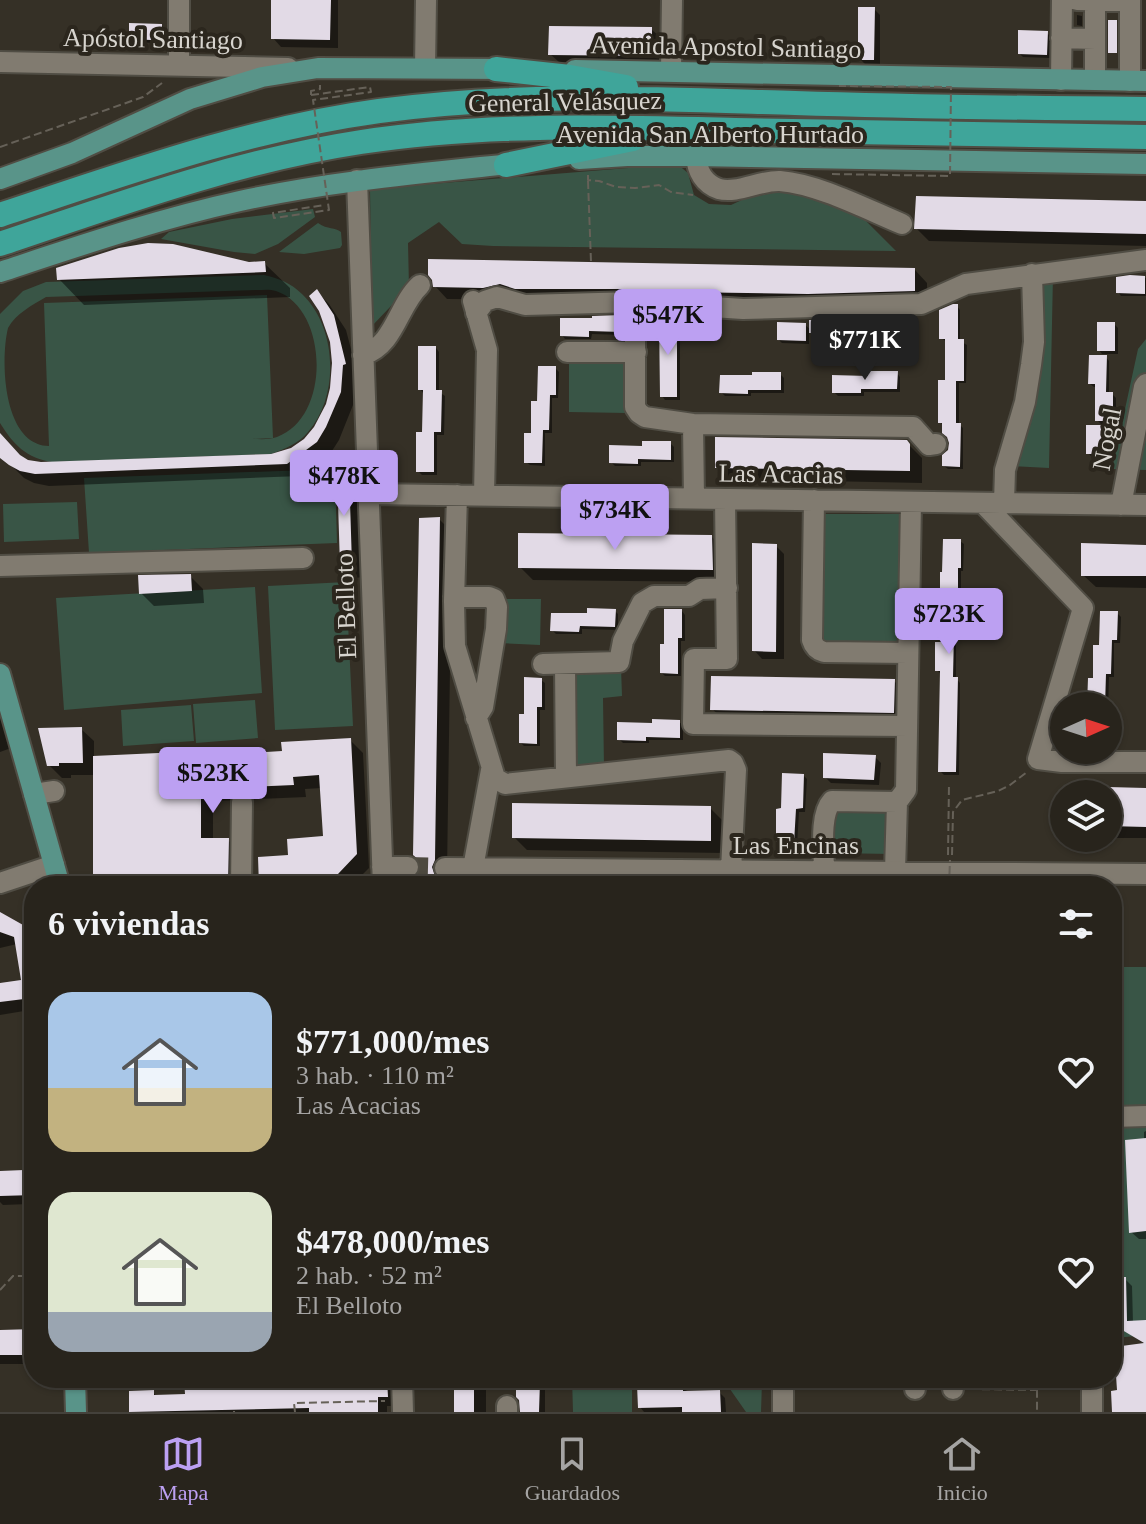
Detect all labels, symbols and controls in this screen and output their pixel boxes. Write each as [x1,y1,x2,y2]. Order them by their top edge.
street label: Apóstol Santiago [63,23,243,55]
street label: Avenida Apostol Santiago [590,30,862,64]
street label: General Velásquez [468,86,662,118]
street label: Avenida San Alberto Hurtado [556,120,864,149]
pin: $547K [612,289,724,357]
text: $547K [632,300,704,329]
pin: $771K [809,314,921,382]
text: $771K [829,325,901,354]
street label: Nogal [1087,405,1127,473]
pin: $478K [288,450,400,518]
street label: Las Acacias [718,458,844,490]
text: $478K [308,461,380,490]
pin: $734K [559,484,671,552]
text: $734K [579,495,651,524]
street label: El Belloto [330,552,362,660]
pin: $723K [893,588,1005,656]
text: $723K [913,599,985,628]
north arrow [1050,692,1122,764]
map controls [1050,692,1122,852]
pin: $523K [157,747,269,815]
text: $523K [177,758,249,787]
button: layers [1050,780,1122,852]
street label: Las Encinas [733,831,859,860]
icon: filters [1054,902,1098,946]
text: 6 viviendas [48,905,210,942]
text: $771,000/mes [296,1023,490,1060]
icon: home [112,1024,208,1120]
icon: heart [1054,1050,1098,1094]
text: 3 hab. · 110 m² [296,1061,454,1090]
text: Las Acacias [296,1091,421,1120]
text: $478,000/mes [296,1223,490,1260]
icon: home [112,1224,208,1320]
icon: heart [1054,1250,1098,1294]
text: 2 hab. · 52 m² [296,1261,442,1290]
text: El Belloto [296,1291,402,1320]
tab: Mapa [158,1432,208,1506]
tab: Guardados [525,1432,620,1506]
tab: Inicio [936,1432,988,1506]

